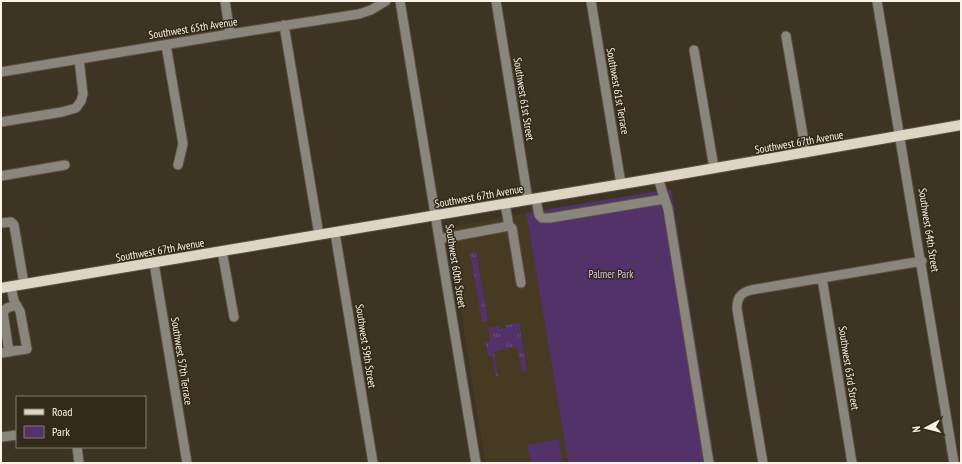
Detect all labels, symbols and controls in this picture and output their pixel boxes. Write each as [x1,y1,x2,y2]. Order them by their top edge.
street label: Southwest 65th Avenue [148,14,239,42]
street label: Southwest 61st Terrace [603,47,633,136]
street label: Southwest 61st Street [511,56,537,142]
street label: Southwest 67th Avenue [754,127,845,157]
street label: Southwest 67th Avenue [434,181,525,211]
street label: Southwest 64th Street [915,187,943,273]
street label: Southwest 60th Street [442,223,470,309]
street label: Southwest 67th Avenue [115,235,206,265]
park label: Palmer Park [588,267,634,281]
street label: Southwest 59th Street [352,303,380,389]
street label: Southwest 57th Terrace [168,316,196,406]
street label: Southwest 63rd Street [835,325,863,411]
legend [16,396,146,448]
text: Road [52,404,72,419]
north arrow [906,408,946,448]
text: Park [52,424,70,439]
text: N [909,425,923,433]

